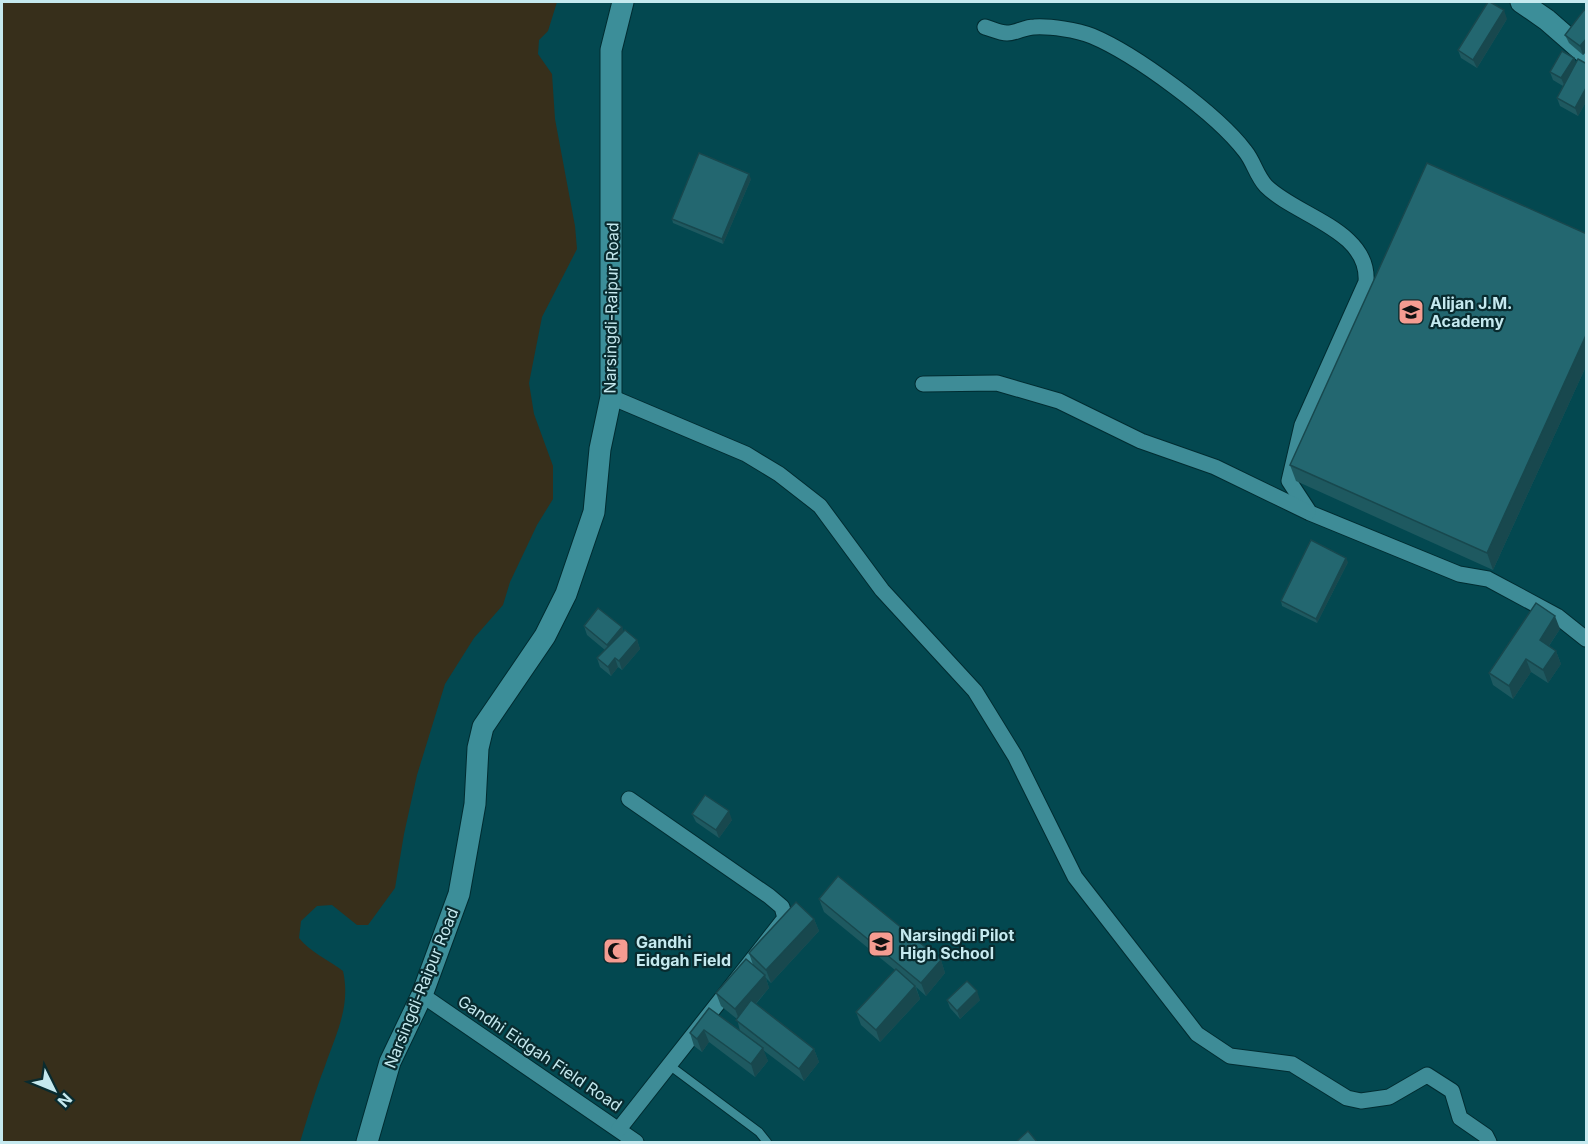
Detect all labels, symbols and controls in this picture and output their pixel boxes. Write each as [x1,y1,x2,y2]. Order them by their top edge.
street label: Narsingdi-Raipur Road [600,222,622,394]
place label: Alijan J.M. Academy [1430,293,1512,331]
school or university icon: Alijan J.M. Academy [1396,297,1426,327]
street label: Narsingdi-Raipur Road [380,905,462,1071]
place label: Narsingdi Pilot High School [900,925,1014,963]
school or university icon: Narsingdi Pilot High School [866,929,896,959]
place label: Gandhi Eidgah Field [636,932,731,970]
mosque icon: Gandhi Eidgah Field [601,936,631,966]
street label: Gandhi Eidgah Field Road [454,991,626,1115]
north arrow [24,1060,84,1120]
text: N [53,1089,76,1112]

